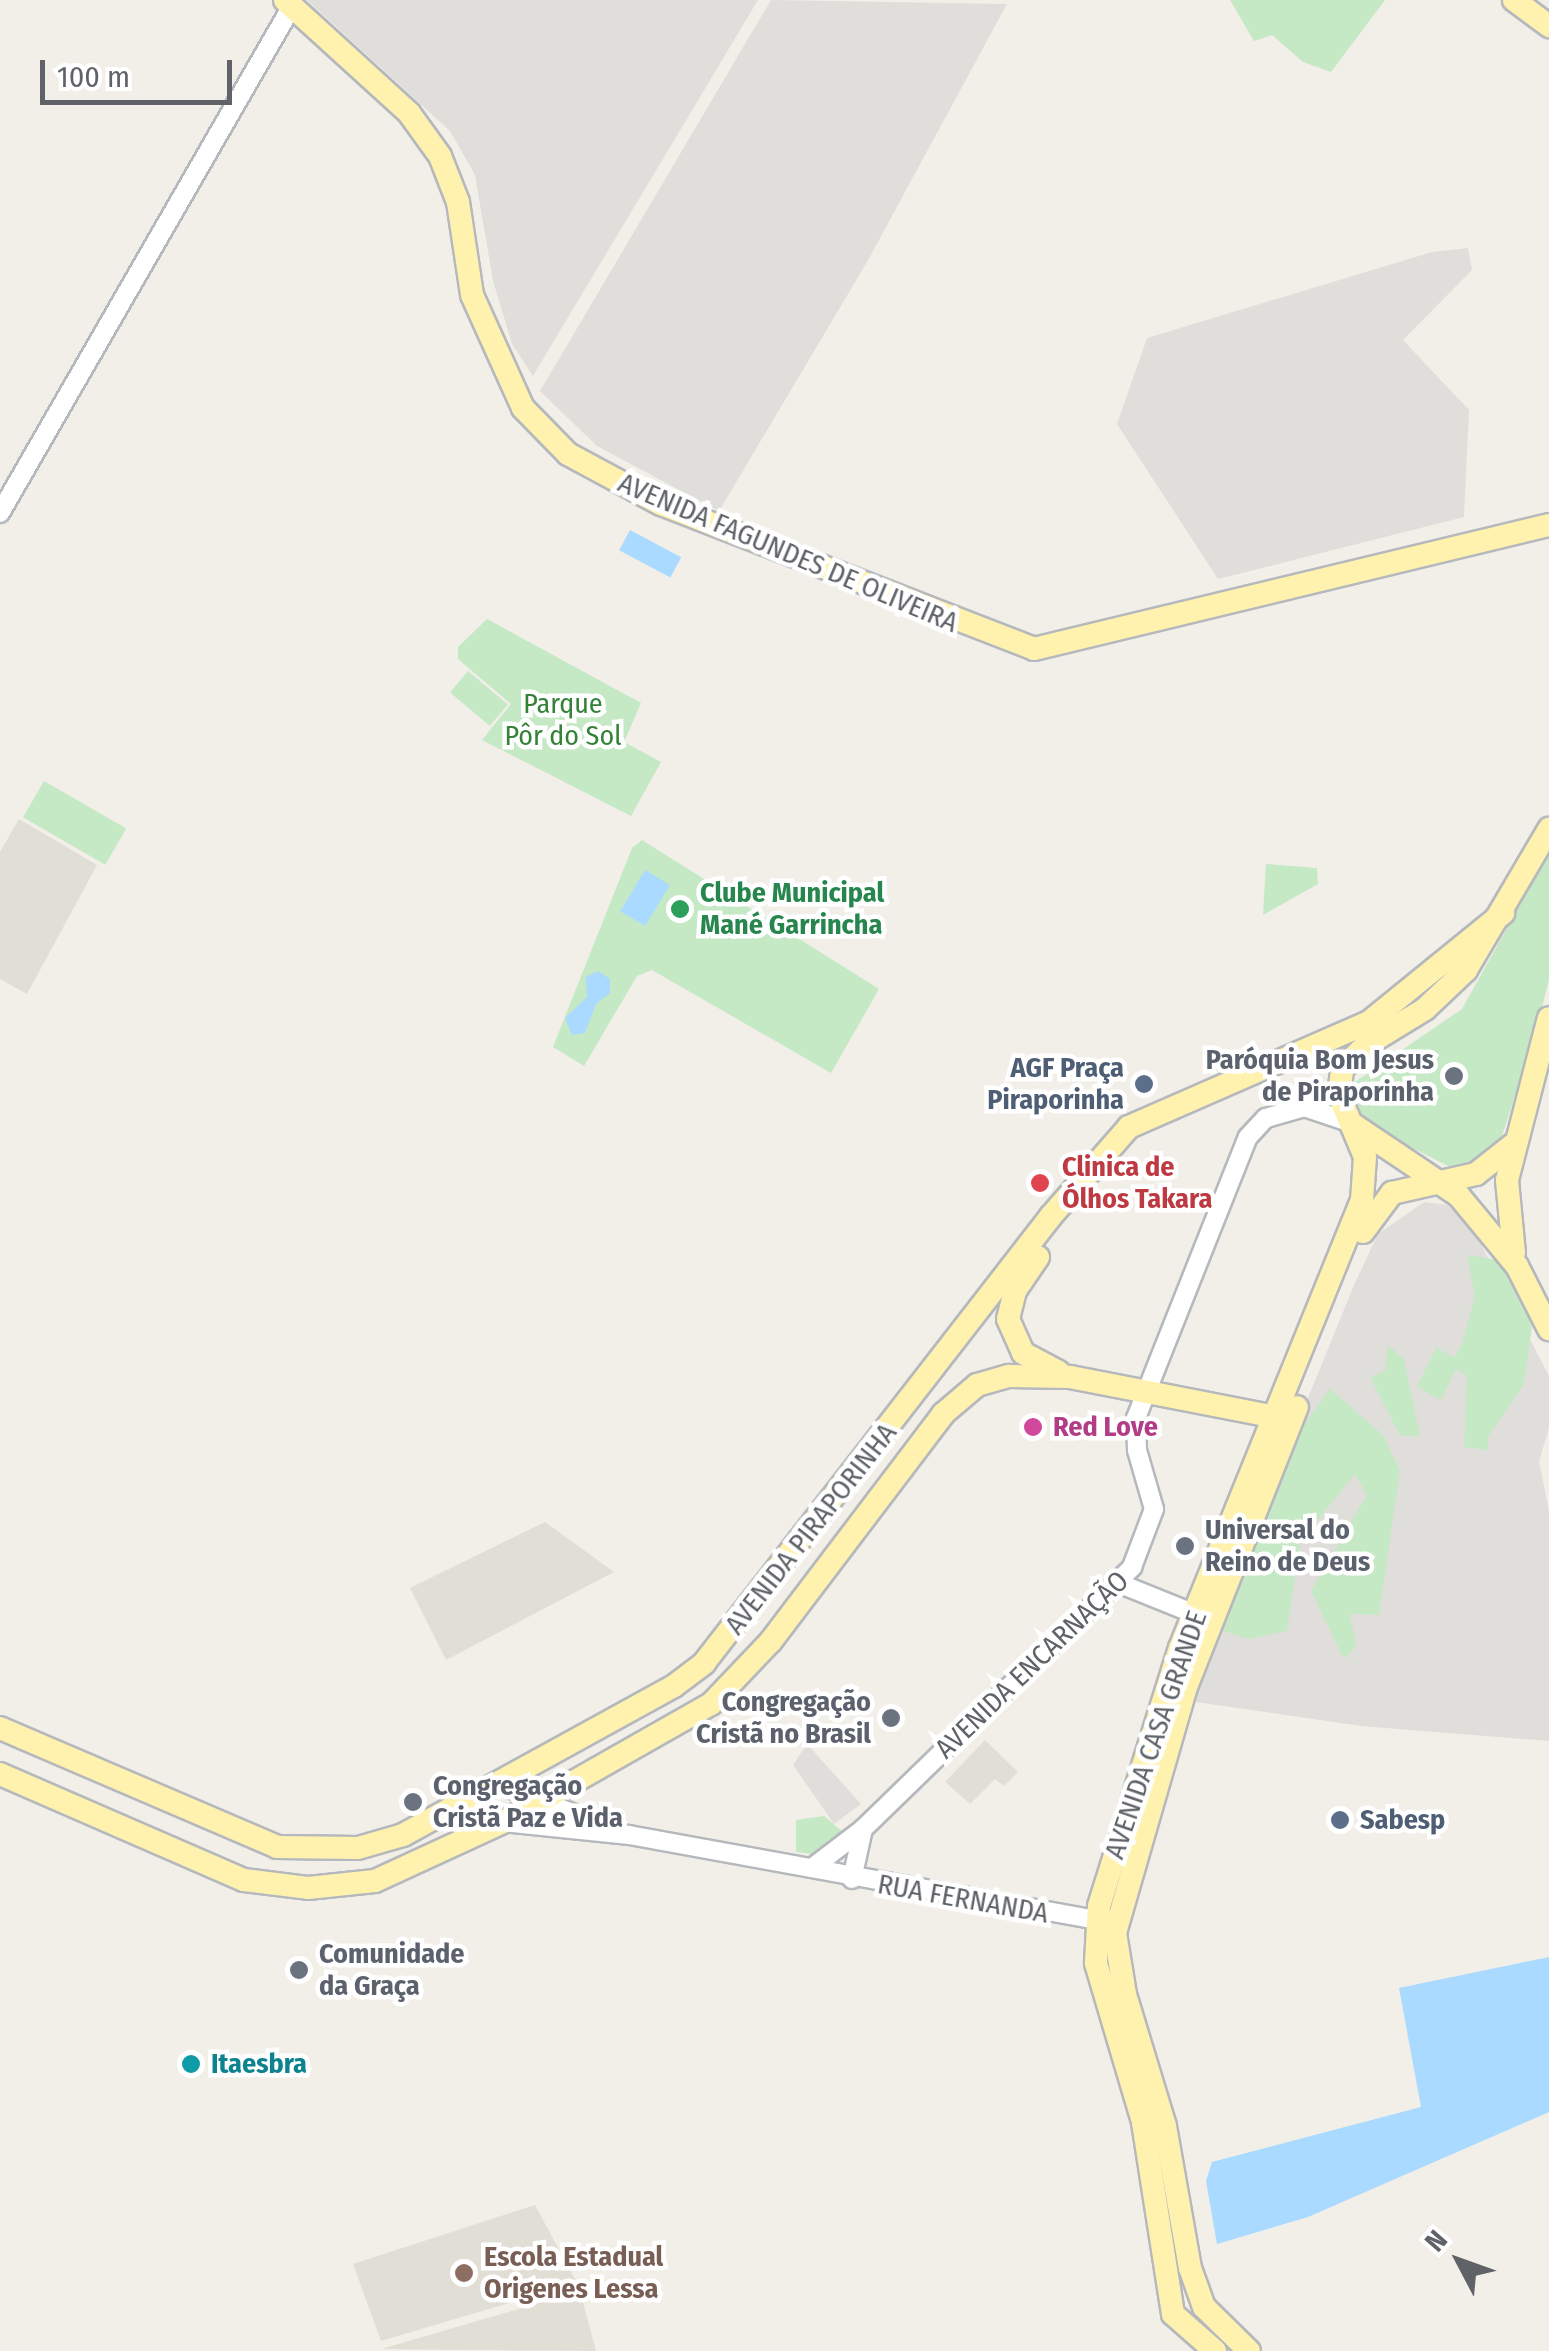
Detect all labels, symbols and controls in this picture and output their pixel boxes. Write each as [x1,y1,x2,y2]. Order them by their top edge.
scale bar [45,40,238,102]
text: 100 m [57,59,130,95]
street label: AVENIDA FAGUNDES DE OLIVEIRA [613,466,963,640]
park label: Parque Pôr do Sol [504,687,622,753]
place label: Clube Municipal Mané Garrincha [700,876,884,942]
marker: Clube Municipal Mané Garrincha [669,898,691,920]
place label: Paróquia Bom Jesus de Piraporinha [1206,1043,1434,1109]
place label: AGF Praça Piraporinha [987,1051,1124,1117]
marker: Paróquia Bom Jesus de Piraporinha [1443,1065,1465,1087]
marker: AGF Praça Piraporinha [1133,1073,1155,1095]
place label: Clinica de Ólhos Takara [1062,1150,1212,1216]
marker: Clinica de Ólhos Takara [1027,1170,1053,1196]
place label: Red Love [1053,1410,1158,1444]
marker: Red Love [1022,1416,1044,1438]
street label: AVENIDA PIRAPORINHA [718,1417,904,1641]
place label: Universal do Reino de Deus [1205,1513,1370,1579]
marker: Universal do Reino de Deus [1174,1535,1196,1557]
street label: AVENIDA ENCARNAÇÃO [928,1564,1136,1766]
street label: AVENIDA CASA GRANDE [1098,1607,1214,1863]
place label: Congregação Cristã no Brasil [696,1685,871,1751]
marker: Congregação Cristã no Brasil [880,1707,902,1729]
place label: Congregação Cristã Paz e Vida [433,1769,623,1835]
marker: Congregação Cristã Paz e Vida [402,1791,424,1813]
place label: Sabesp [1360,1803,1445,1837]
marker: Sabesp [1329,1809,1351,1831]
street label: RUA FERNANDA [875,1867,1051,1931]
place label: Comunidade da Graça [319,1937,465,2003]
marker: Comunidade da Graça [288,1959,310,1981]
place label: Itaesbra [211,2047,307,2081]
marker: Itaesbra [180,2053,202,2075]
north arrow [1409,2211,1509,2311]
text: N [1418,2224,1454,2258]
place label: Escola Estadual Origenes Lessa [484,2240,663,2306]
marker: Escola Estadual Origenes Lessa [453,2262,475,2284]

